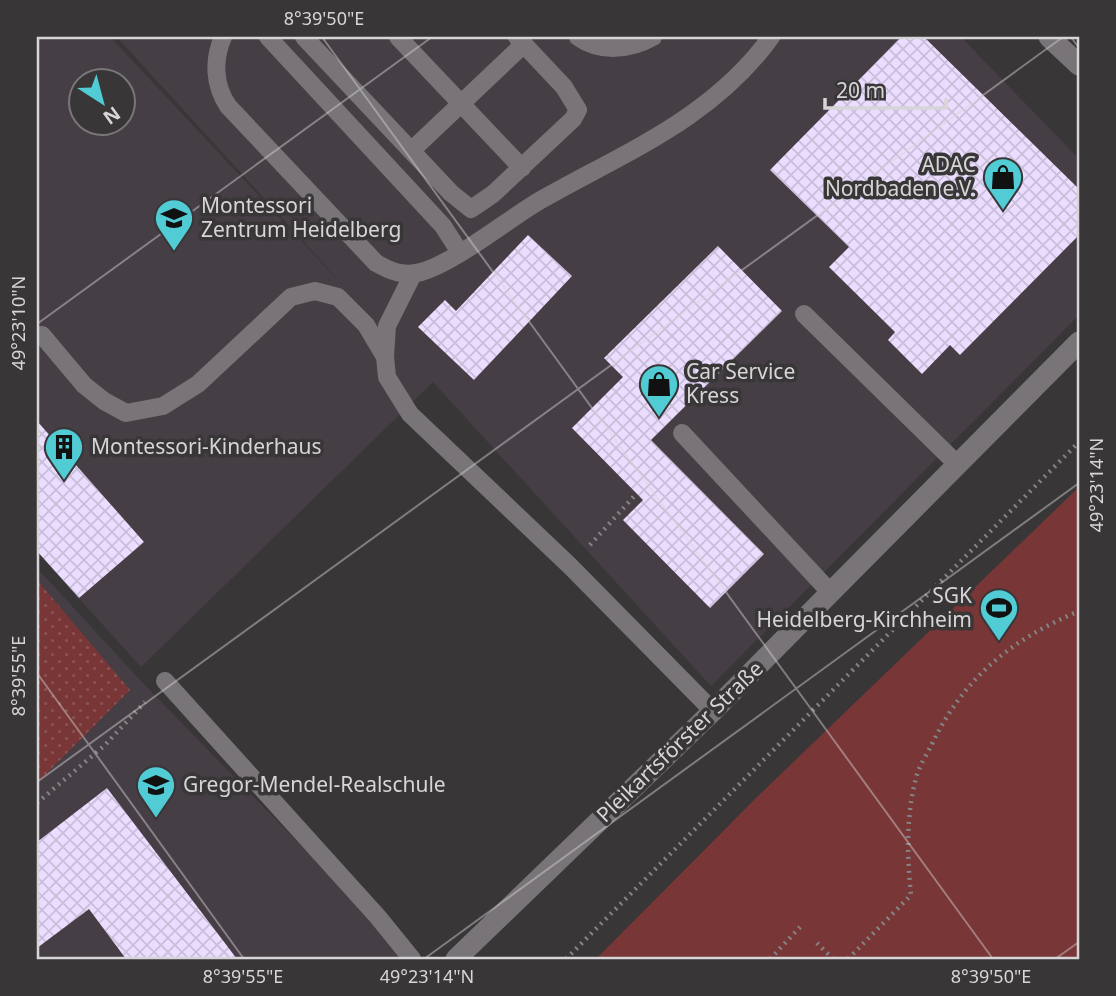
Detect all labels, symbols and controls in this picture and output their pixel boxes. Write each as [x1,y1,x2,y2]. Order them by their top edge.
text: 8°39'50"E [284,6,364,30]
north arrow [66,66,136,136]
scale bar [825,66,946,110]
text: 20 m [836,76,885,104]
text: N [98,101,126,131]
place label: ADAC Nordbaden e.V. [825,150,976,202]
shop icon: ADAC Nordbaden e.V. [982,156,1024,211]
place label: Montessori Zentrum Heidelberg [201,191,401,243]
school or university icon: Montessori Zentrum Heidelberg [153,197,195,252]
text: 49°23'10"N [6,276,30,370]
place label: Car Service Kress [686,357,795,409]
shop icon: Car Service Kress [638,363,680,418]
building icon: Montessori-Kinderhaus [43,426,85,481]
place label: Montessori-Kinderhaus [91,432,321,460]
text: 49°23'14"N [1084,438,1108,532]
place label: SGK Heidelberg-Kirchheim [756,581,972,633]
sports icon: SGK Heidelberg-Kirchheim [978,587,1020,642]
text: 8°39'55"E [6,636,30,716]
street label: Pleikartsförster Straße [590,654,769,828]
school or university icon: Gregor-Mendel-Realschule [135,764,177,819]
place label: Gregor-Mendel-Realschule [183,770,446,798]
text: 8°39'55"E [203,964,283,988]
text: 49°23'14"N [380,964,474,988]
text: 8°39'50"E [951,964,1031,988]

